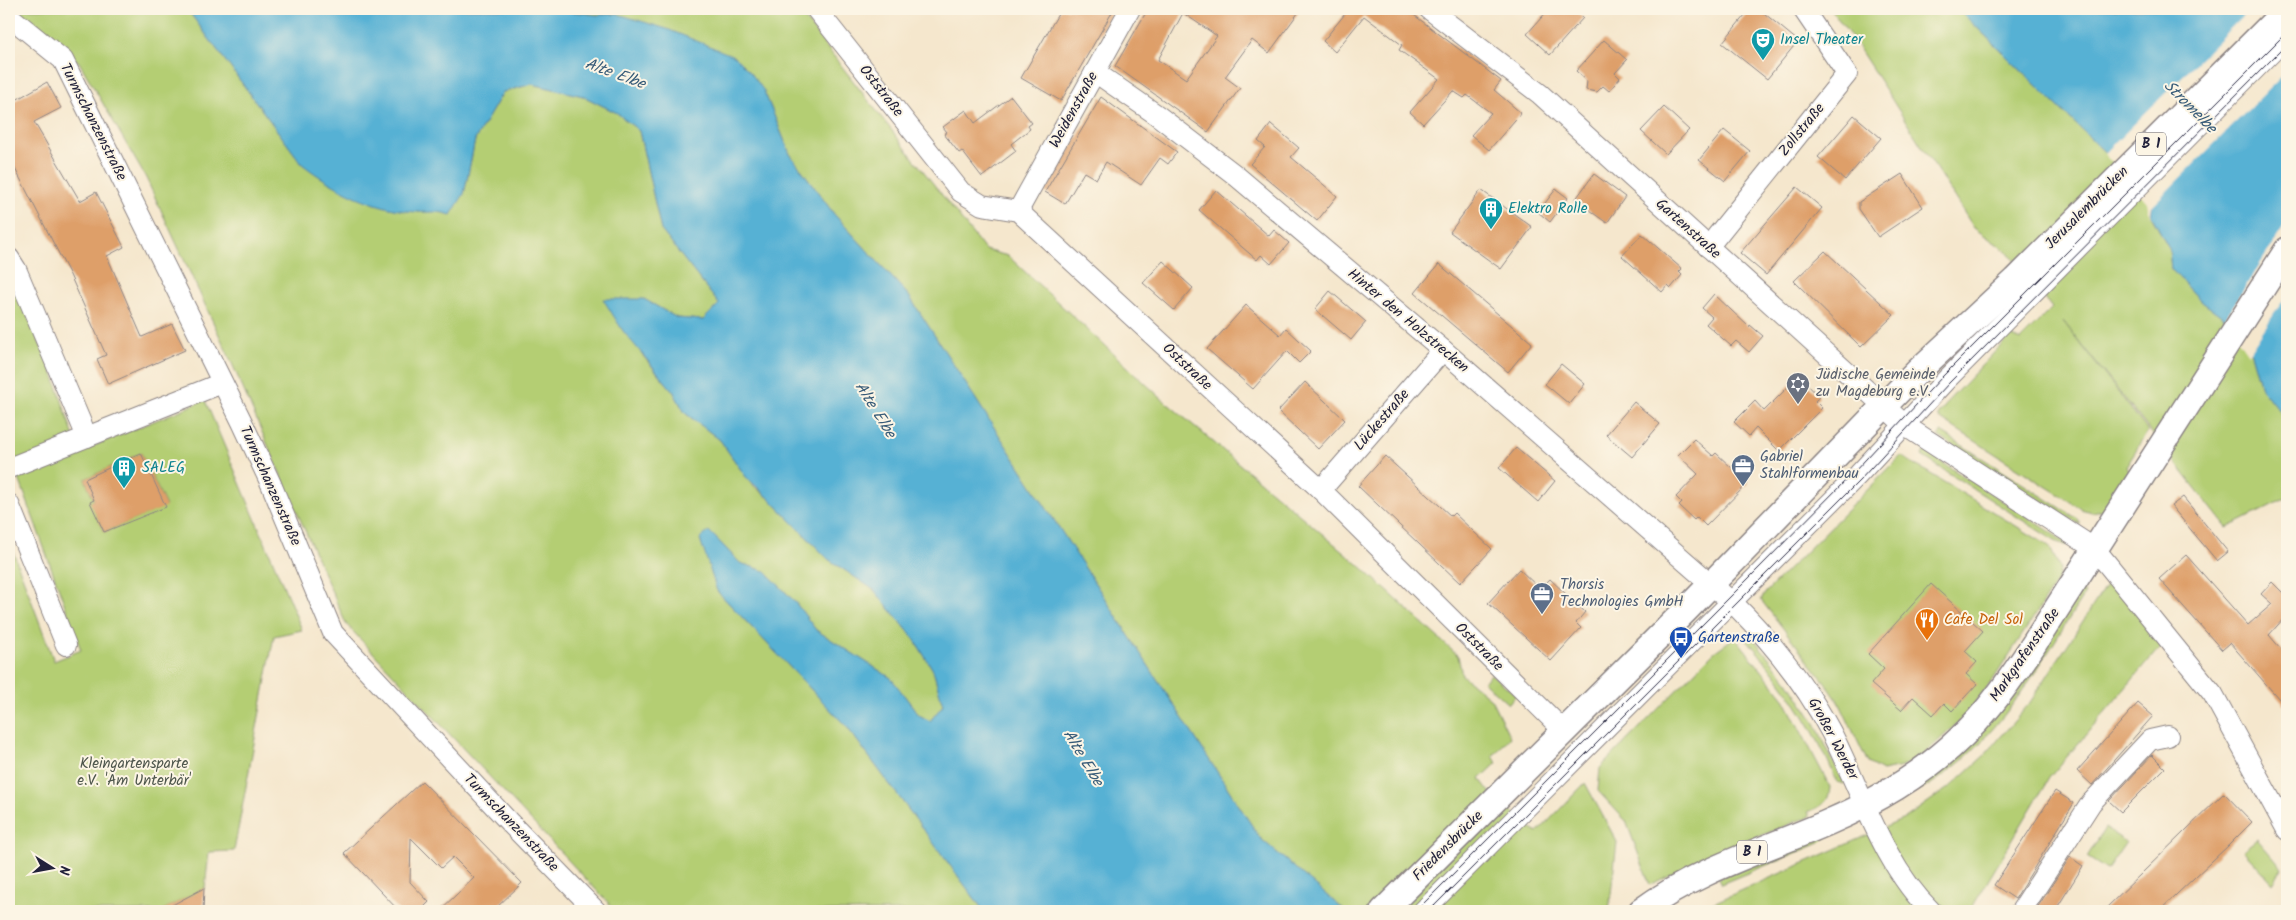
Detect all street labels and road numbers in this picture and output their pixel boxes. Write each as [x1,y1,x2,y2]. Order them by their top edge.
street label: Turmschanzenstraße [53,59,133,185]
street label: Oststraße [853,60,909,123]
street label: Weidenstraße [1043,67,1105,153]
street label: Zollstraße [1773,98,1831,162]
road number: B 1 [2136,132,2166,156]
street label: Jerusalembrücken [2040,161,2134,255]
street label: Gartenstraße [1650,193,1726,265]
street label: Hinter den Holzstrecken [1342,263,1474,379]
street label: Oststraße [1156,337,1218,397]
street label: Lückestraße [1348,383,1416,456]
street label: Turmschanzenstraße [233,422,307,550]
street label: Markgrafenstraße [1984,603,2067,707]
street label: Oststraße [1449,617,1509,677]
street label: Großer Werder [1801,694,1865,785]
street label: Turmschanzenstraße [457,768,565,878]
street label: Friedensbrücke [1407,805,1489,887]
road number: B 1 [1737,840,1767,864]

